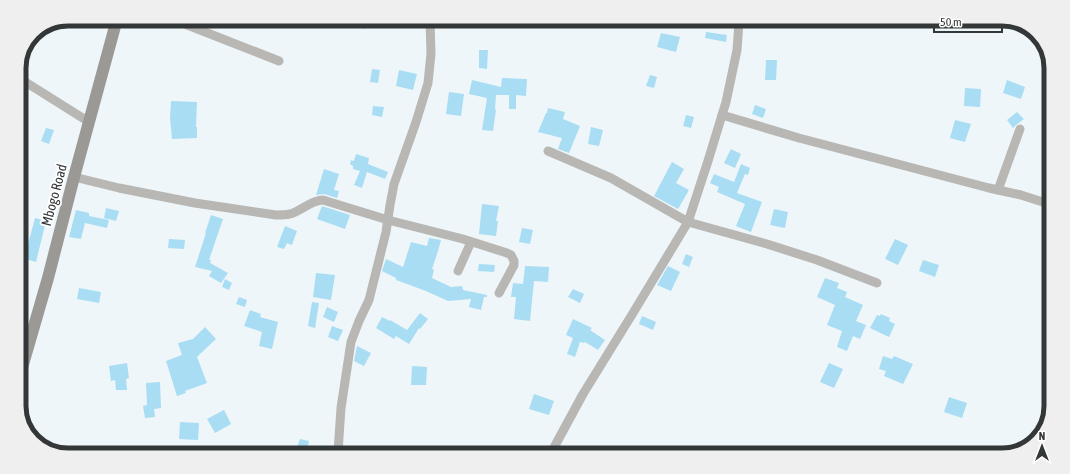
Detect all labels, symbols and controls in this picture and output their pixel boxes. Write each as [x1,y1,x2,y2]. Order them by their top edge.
scale bar [934,8,1002,34]
text: 50 m [940,15,962,29]
street label: Mbogo Road [38,162,70,228]
north arrow [1022,426,1062,466]
text: N [1039,430,1045,442]

